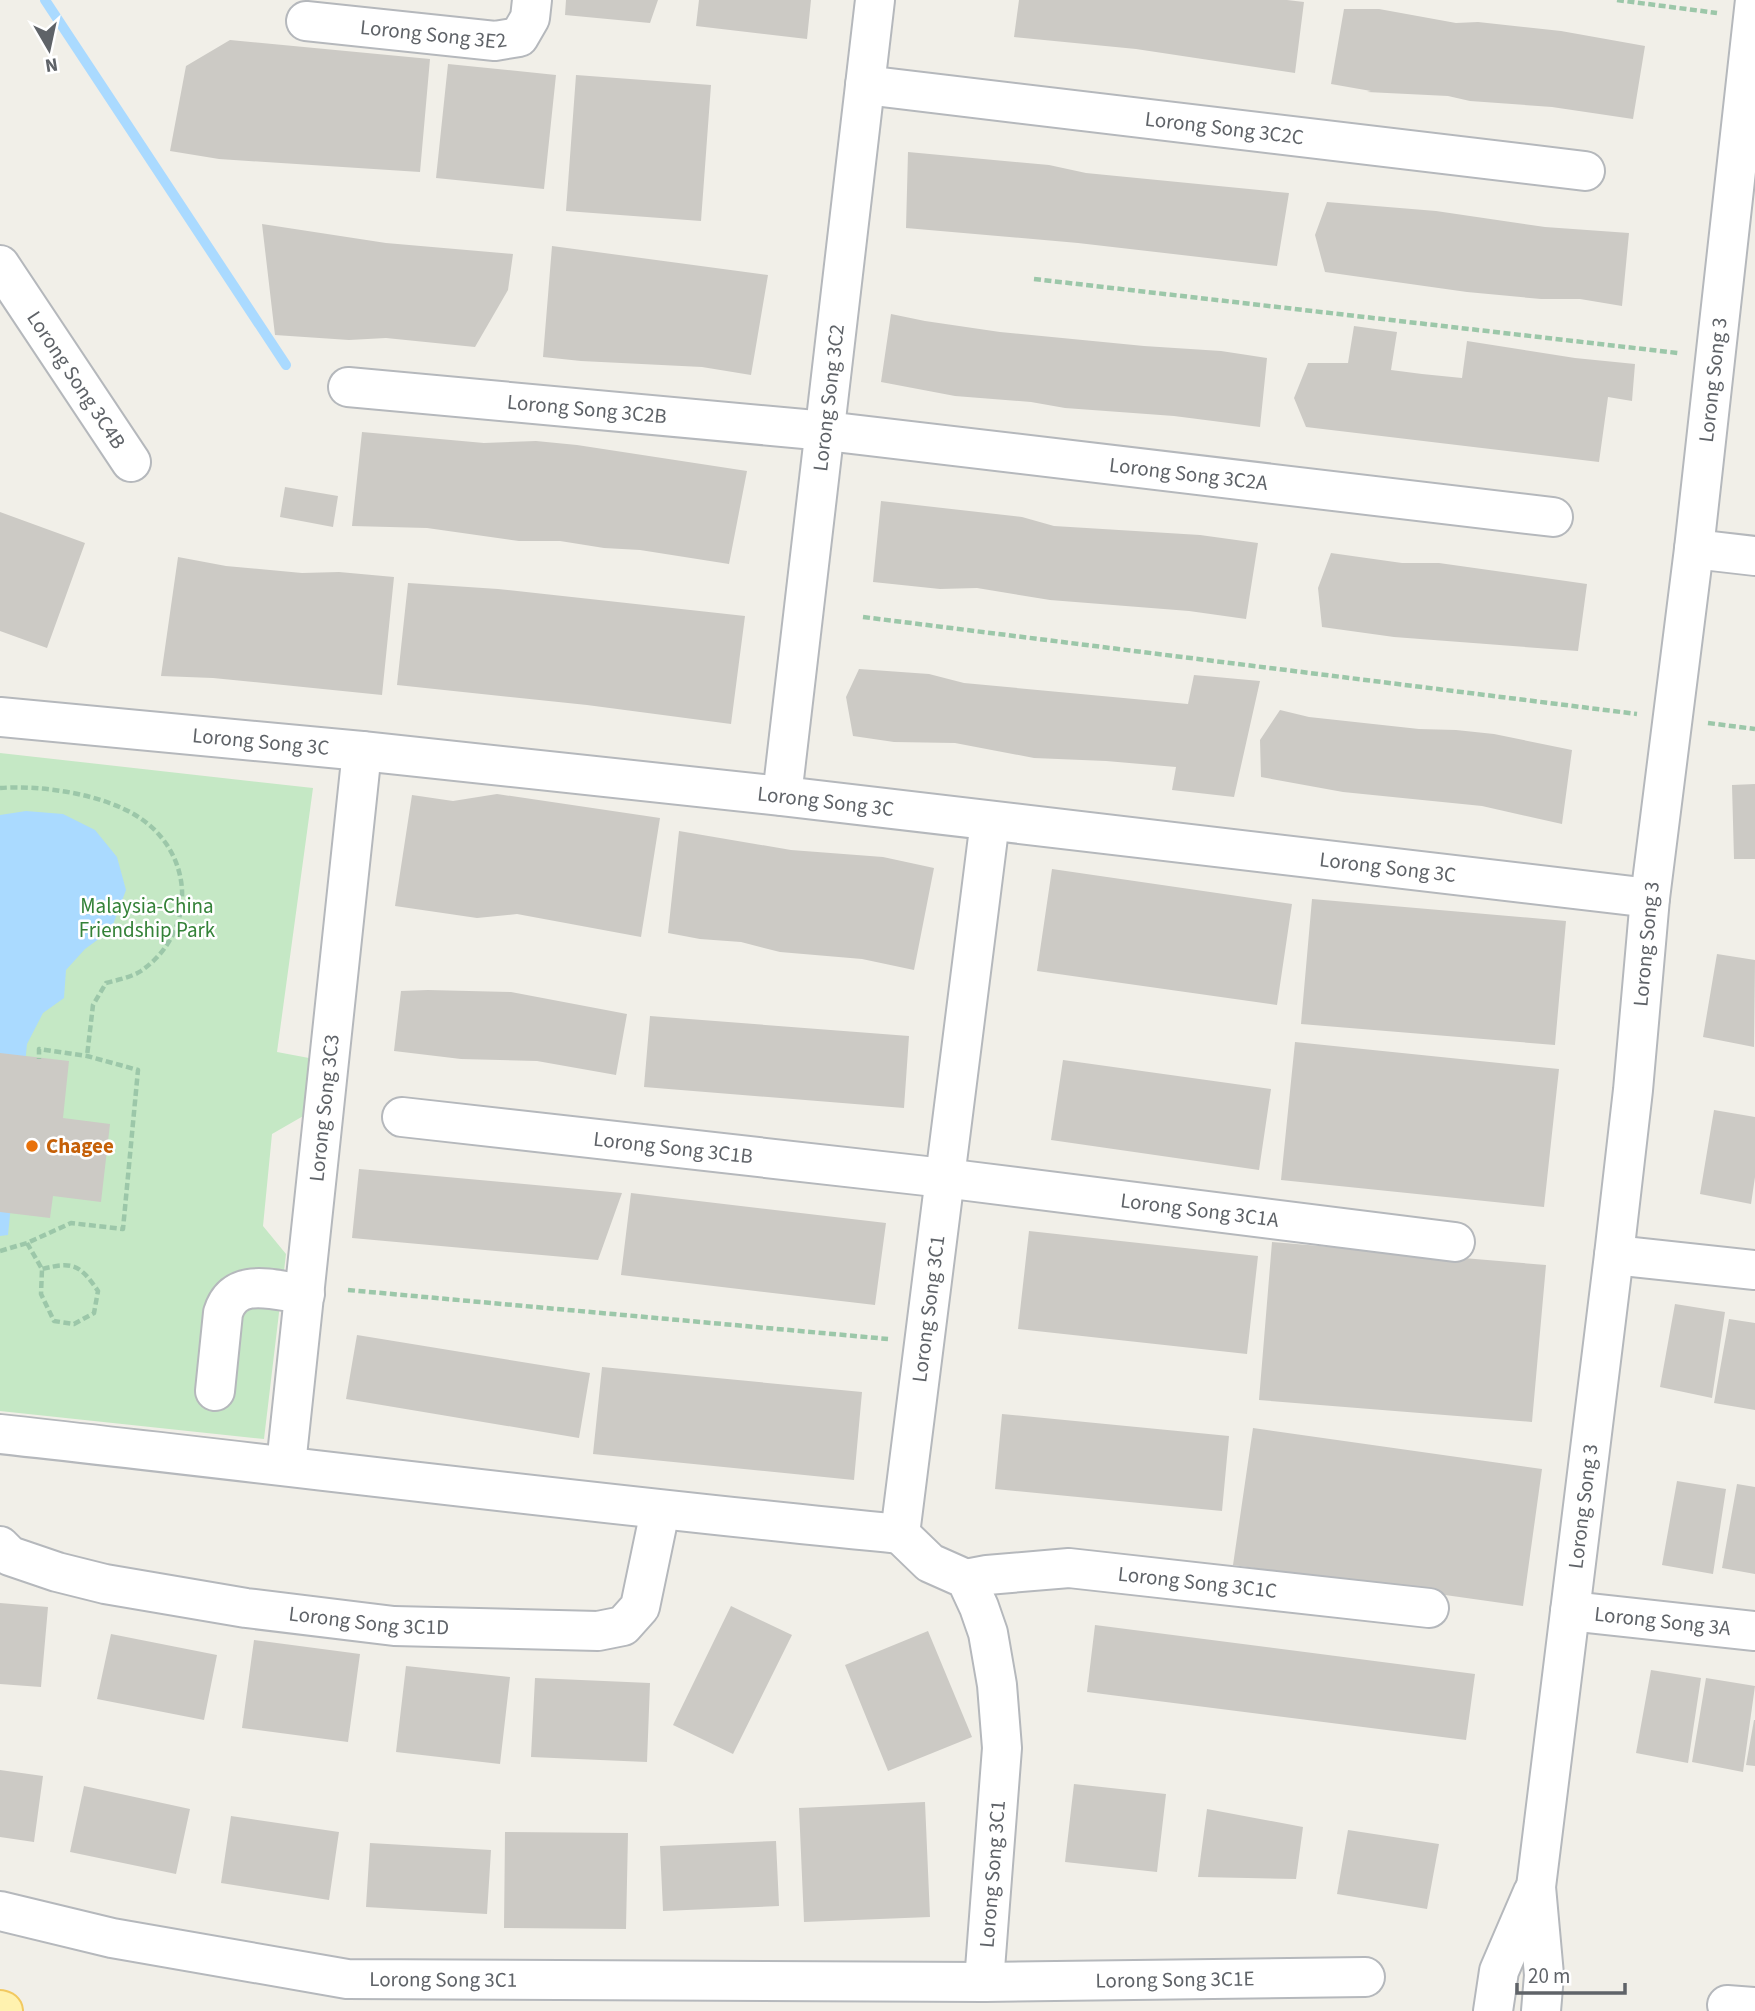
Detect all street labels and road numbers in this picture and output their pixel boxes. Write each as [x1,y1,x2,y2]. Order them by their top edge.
street label: Lorong Song 3E2 [359,12,509,56]
street label: Lorong Song 3C2C [1143,104,1306,152]
street label: Lorong Song 3C4B [20,305,133,455]
street label: Lorong Song 3 [1691,316,1735,444]
street label: Lorong Song 3C2 [805,323,852,473]
street label: Lorong Song 3C2B [506,387,668,431]
street label: Lorong Song 3C2A [1108,450,1270,498]
street label: Lorong Song 3C [191,720,331,763]
street label: Lorong Song 3C [756,778,896,824]
street label: Lorong Song 3C [1318,844,1458,890]
street label: Lorong Song 3 [1625,880,1667,1008]
street label: Lorong Song 3C3 [301,1033,347,1183]
street label: Lorong Song 3C1B [592,1124,755,1171]
street label: Lorong Song 3C1A [1119,1185,1281,1235]
street label: Lorong Song 3C1 [904,1233,953,1384]
street label: Lorong Song 3 [1560,1442,1606,1570]
street label: Lorong Song 3C1C [1116,1559,1279,1606]
street label: Lorong Song 3C1D [287,1598,449,1642]
street label: Lorong Song 3A [1593,1599,1733,1643]
street label: Lorong Song 3C1 [972,1799,1013,1949]
street label: Lorong Song 3C1E [1095,1963,1255,1996]
street label: Lorong Song 3C1 [369,1964,517,1995]

